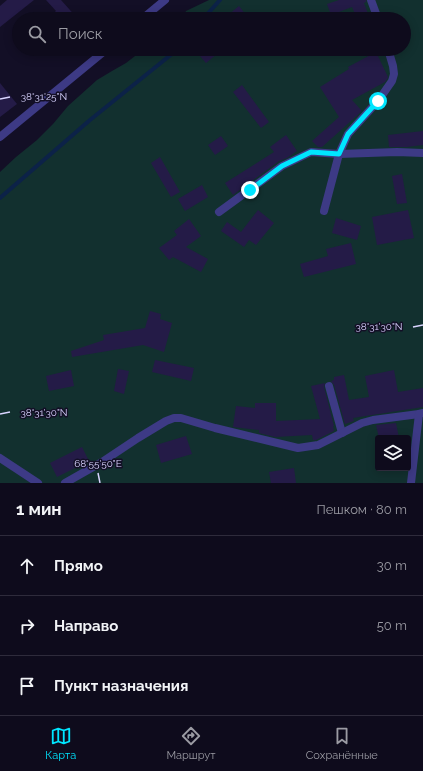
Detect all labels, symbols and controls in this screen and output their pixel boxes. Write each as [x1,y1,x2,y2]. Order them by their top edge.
search box [12,12,411,56]
icon: search [26,23,48,45]
text: Поиск [58,25,103,43]
text: 38°31'25"N [21,91,67,102]
route start [369,92,387,110]
route end [241,181,259,199]
text: 38°31'30"N [355,321,403,332]
text: 38°31'30"N [20,407,68,418]
map controls [375,435,411,471]
button: layers [375,435,411,471]
text: 68°55'50"E [74,458,122,469]
text: 1 мин [16,499,62,519]
text: Пешком · 80 m [316,502,407,517]
icon: ahead [16,555,38,577]
text: Прямо [54,557,103,575]
text: 30 m [377,558,407,573]
icon: right [16,615,38,637]
text: Направо [54,617,118,635]
text: 50 m [377,618,407,633]
icon: arrive [16,675,38,697]
text: Пункт назначения [54,677,188,695]
tab: Карта [45,725,76,762]
tab: Маршрут [166,725,215,762]
tab: Сохранённые [306,725,378,762]

